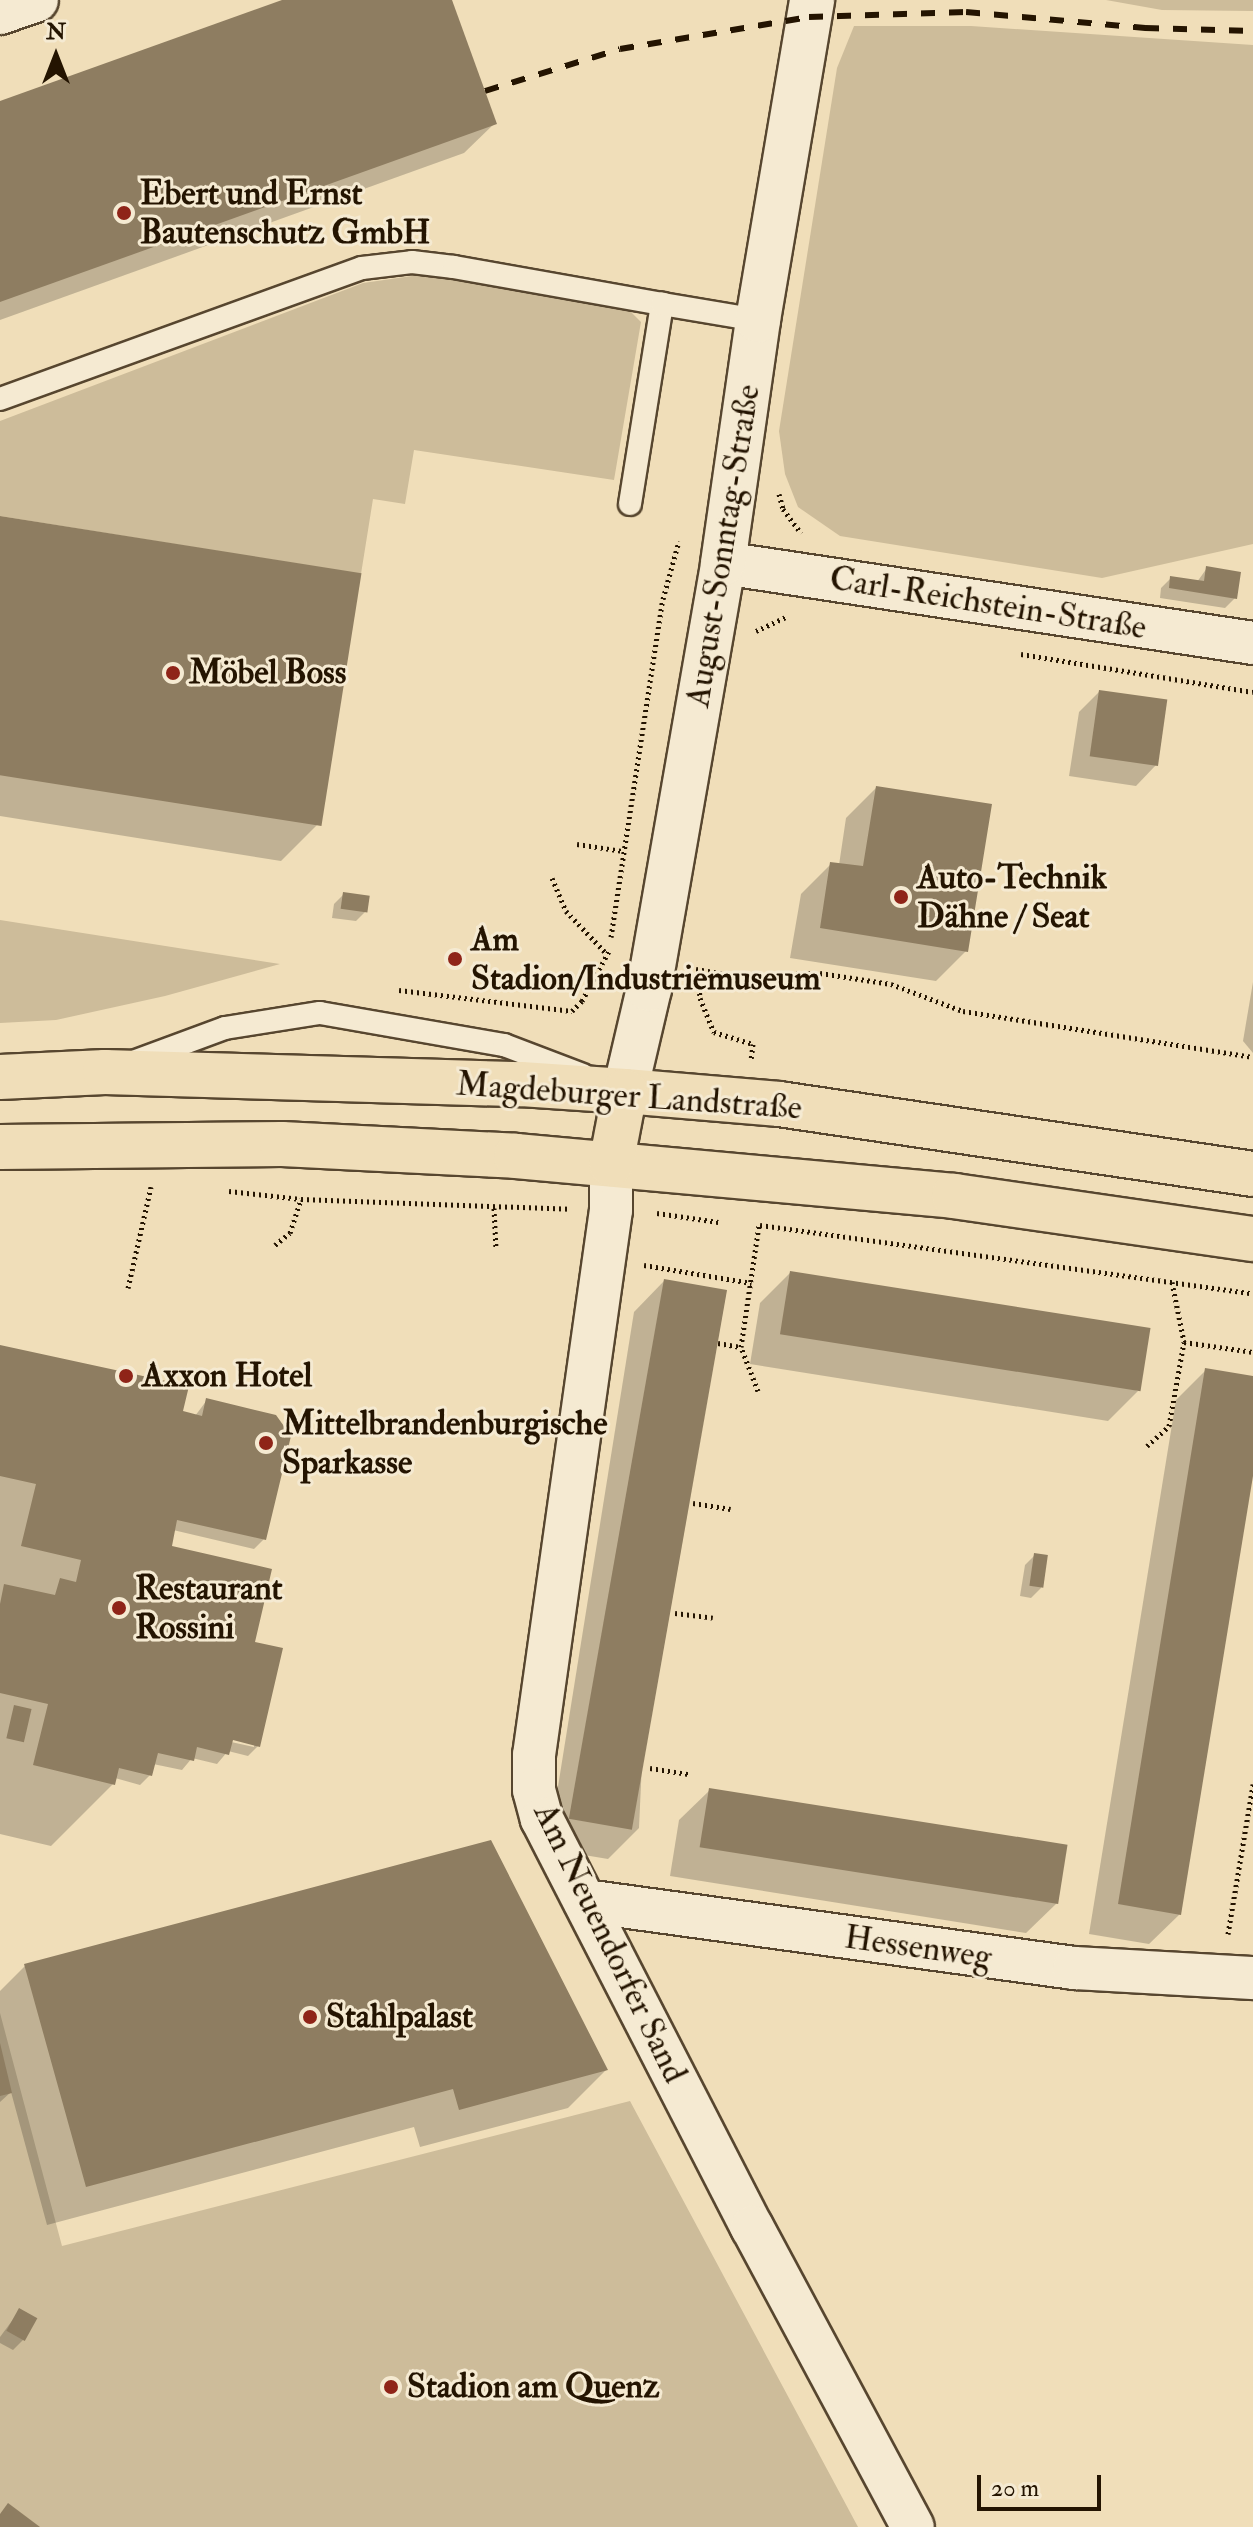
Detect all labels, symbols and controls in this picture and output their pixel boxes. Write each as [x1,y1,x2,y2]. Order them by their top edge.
north arrow [16,16,96,96]
text: N [46,18,66,46]
place label: Ebert und Ernst Bautenschutz GmbH [140,173,430,252]
marker: Ebert und Ernst Bautenschutz GmbH [115,204,133,222]
street label: August-Sonntag-Straße [677,382,769,710]
street label: Carl-Reichstein-Straße [827,558,1149,648]
place label: Möbel Boss [189,653,346,693]
marker: Möbel Boss [164,664,182,682]
place label: Auto-Technik Dähne / Seat [917,857,1107,936]
marker: Auto-Technik Dähne / Seat [892,888,910,906]
place label: Am Stadion/Industriemuseum [471,919,821,998]
marker: Am Stadion/Industriemuseum [446,950,464,968]
street label: Magdeburger Landstraße [455,1064,803,1128]
place label: Axxon Hotel [142,1356,312,1396]
marker: Axxon Hotel [117,1367,135,1385]
place label: Mittelbrandenburgische Sparkasse [282,1403,607,1482]
marker: Mittelbrandenburgische Sparkasse [257,1434,275,1452]
place label: Restaurant Rossini [135,1568,283,1648]
marker: Restaurant Rossini [110,1599,128,1617]
street label: Am Neuendorfer Sand [525,1797,695,2089]
street label: Hessenweg [842,1916,994,1978]
place label: Stahlpalast [326,1997,473,2037]
marker: Stahlpalast [301,2008,319,2026]
place label: Stadion am Quenz [407,2367,660,2407]
marker: Stadion am Quenz [382,2378,400,2396]
scale bar [981,2459,1105,2509]
text: 20 m [991,2473,1039,2504]

